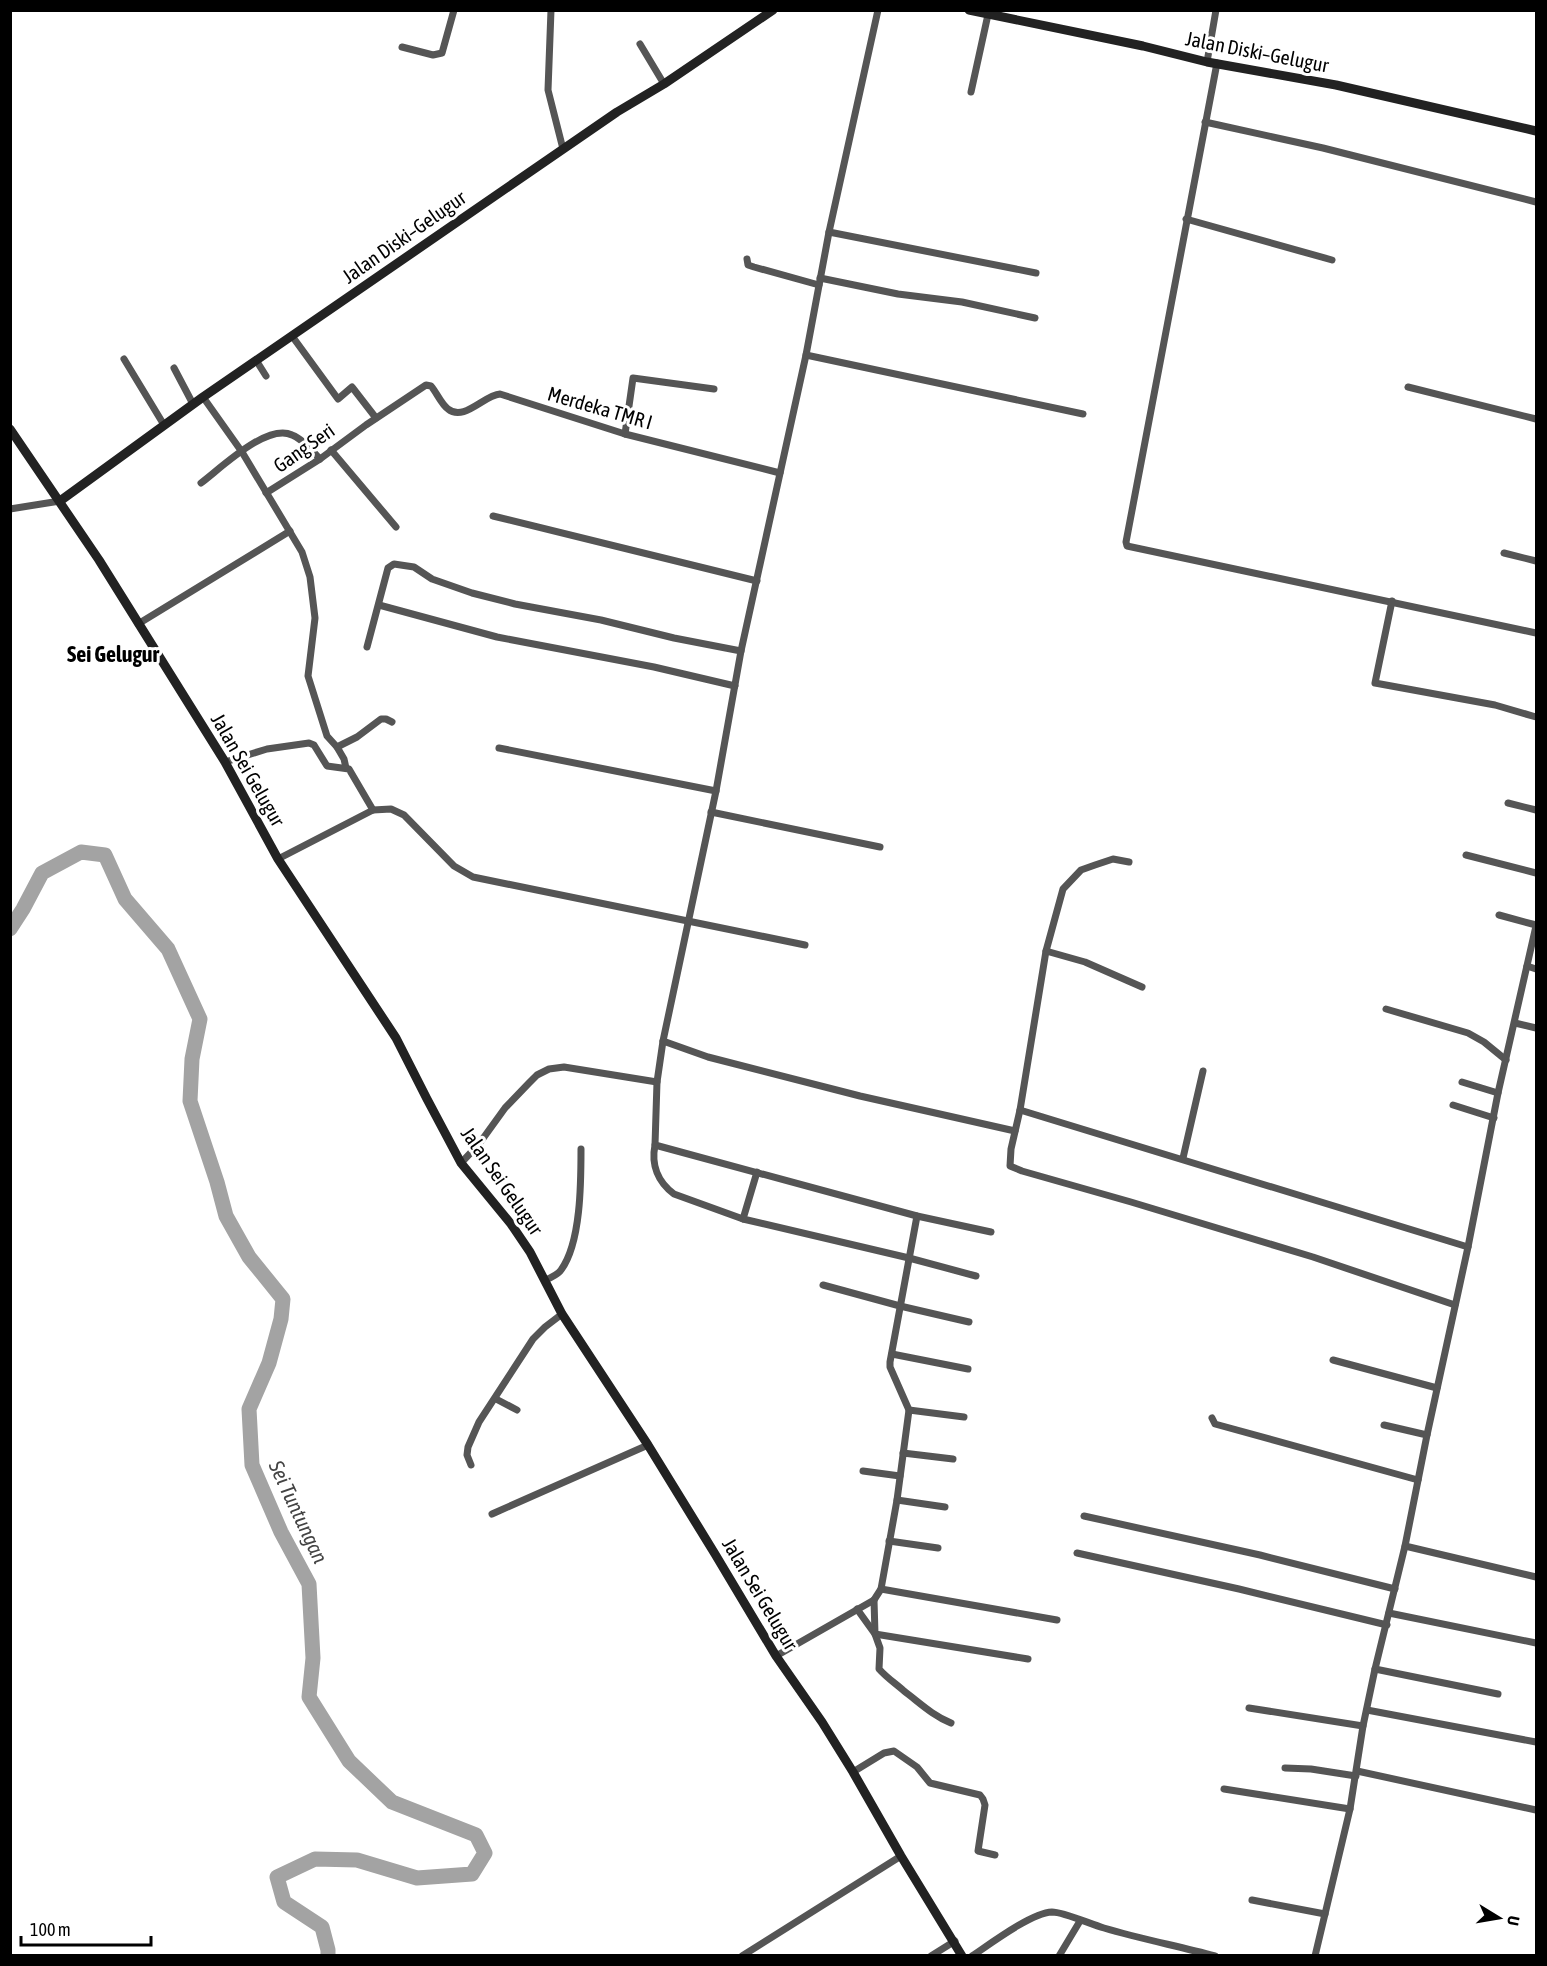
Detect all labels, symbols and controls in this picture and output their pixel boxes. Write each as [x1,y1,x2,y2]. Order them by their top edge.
street label: Jalan Diski–Gelugur [1184,26,1332,77]
street label: Jalan Diski–Gelugur [338,185,471,288]
street label: Merdeka TMR I [545,382,655,433]
street label: Gang Seri [269,418,339,477]
district label: Sei Gelugur [67,641,160,667]
street label: Jalan Sei Gelugur [207,709,291,831]
street label: Jalan Sei Gelugur [457,1122,549,1240]
water label: Sei Tuntungan [264,1456,333,1567]
street label: Jalan Sei Gelugur [718,1534,803,1655]
north arrow [1469,1888,1529,1948]
scale bar [21,1909,152,1947]
text: U [1504,1915,1523,1927]
text: 100 m [30,1919,71,1940]

